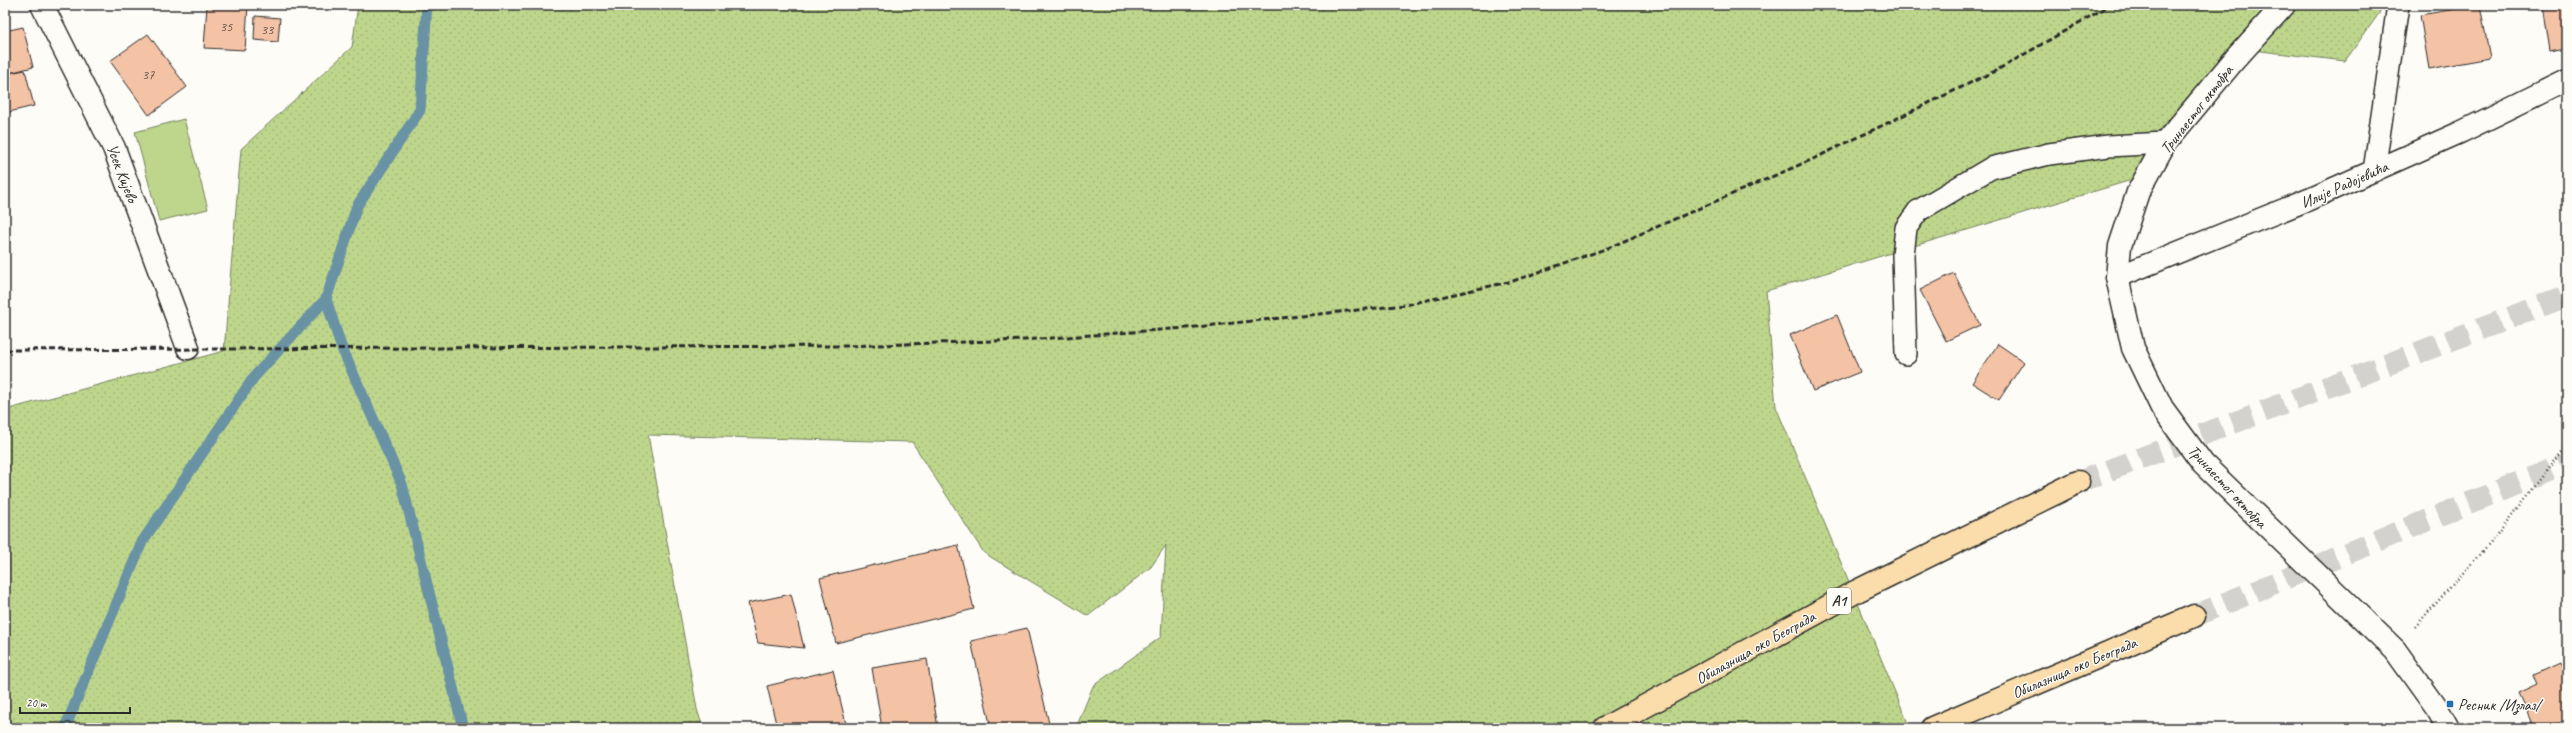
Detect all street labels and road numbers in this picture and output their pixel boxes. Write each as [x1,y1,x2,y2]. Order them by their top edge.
street label: Тринаестог октобра [2156,61,2238,158]
street label: Усек Кијево [102,141,143,207]
street label: Илије Радојевића [2298,156,2392,213]
street label: Тринаестог октобра [2183,441,2272,533]
road number: A1 [1827,588,1851,614]
street label: Обилазница око Београда [1692,606,1820,689]
street label: Обилазница око Београда [2009,632,2141,703]

